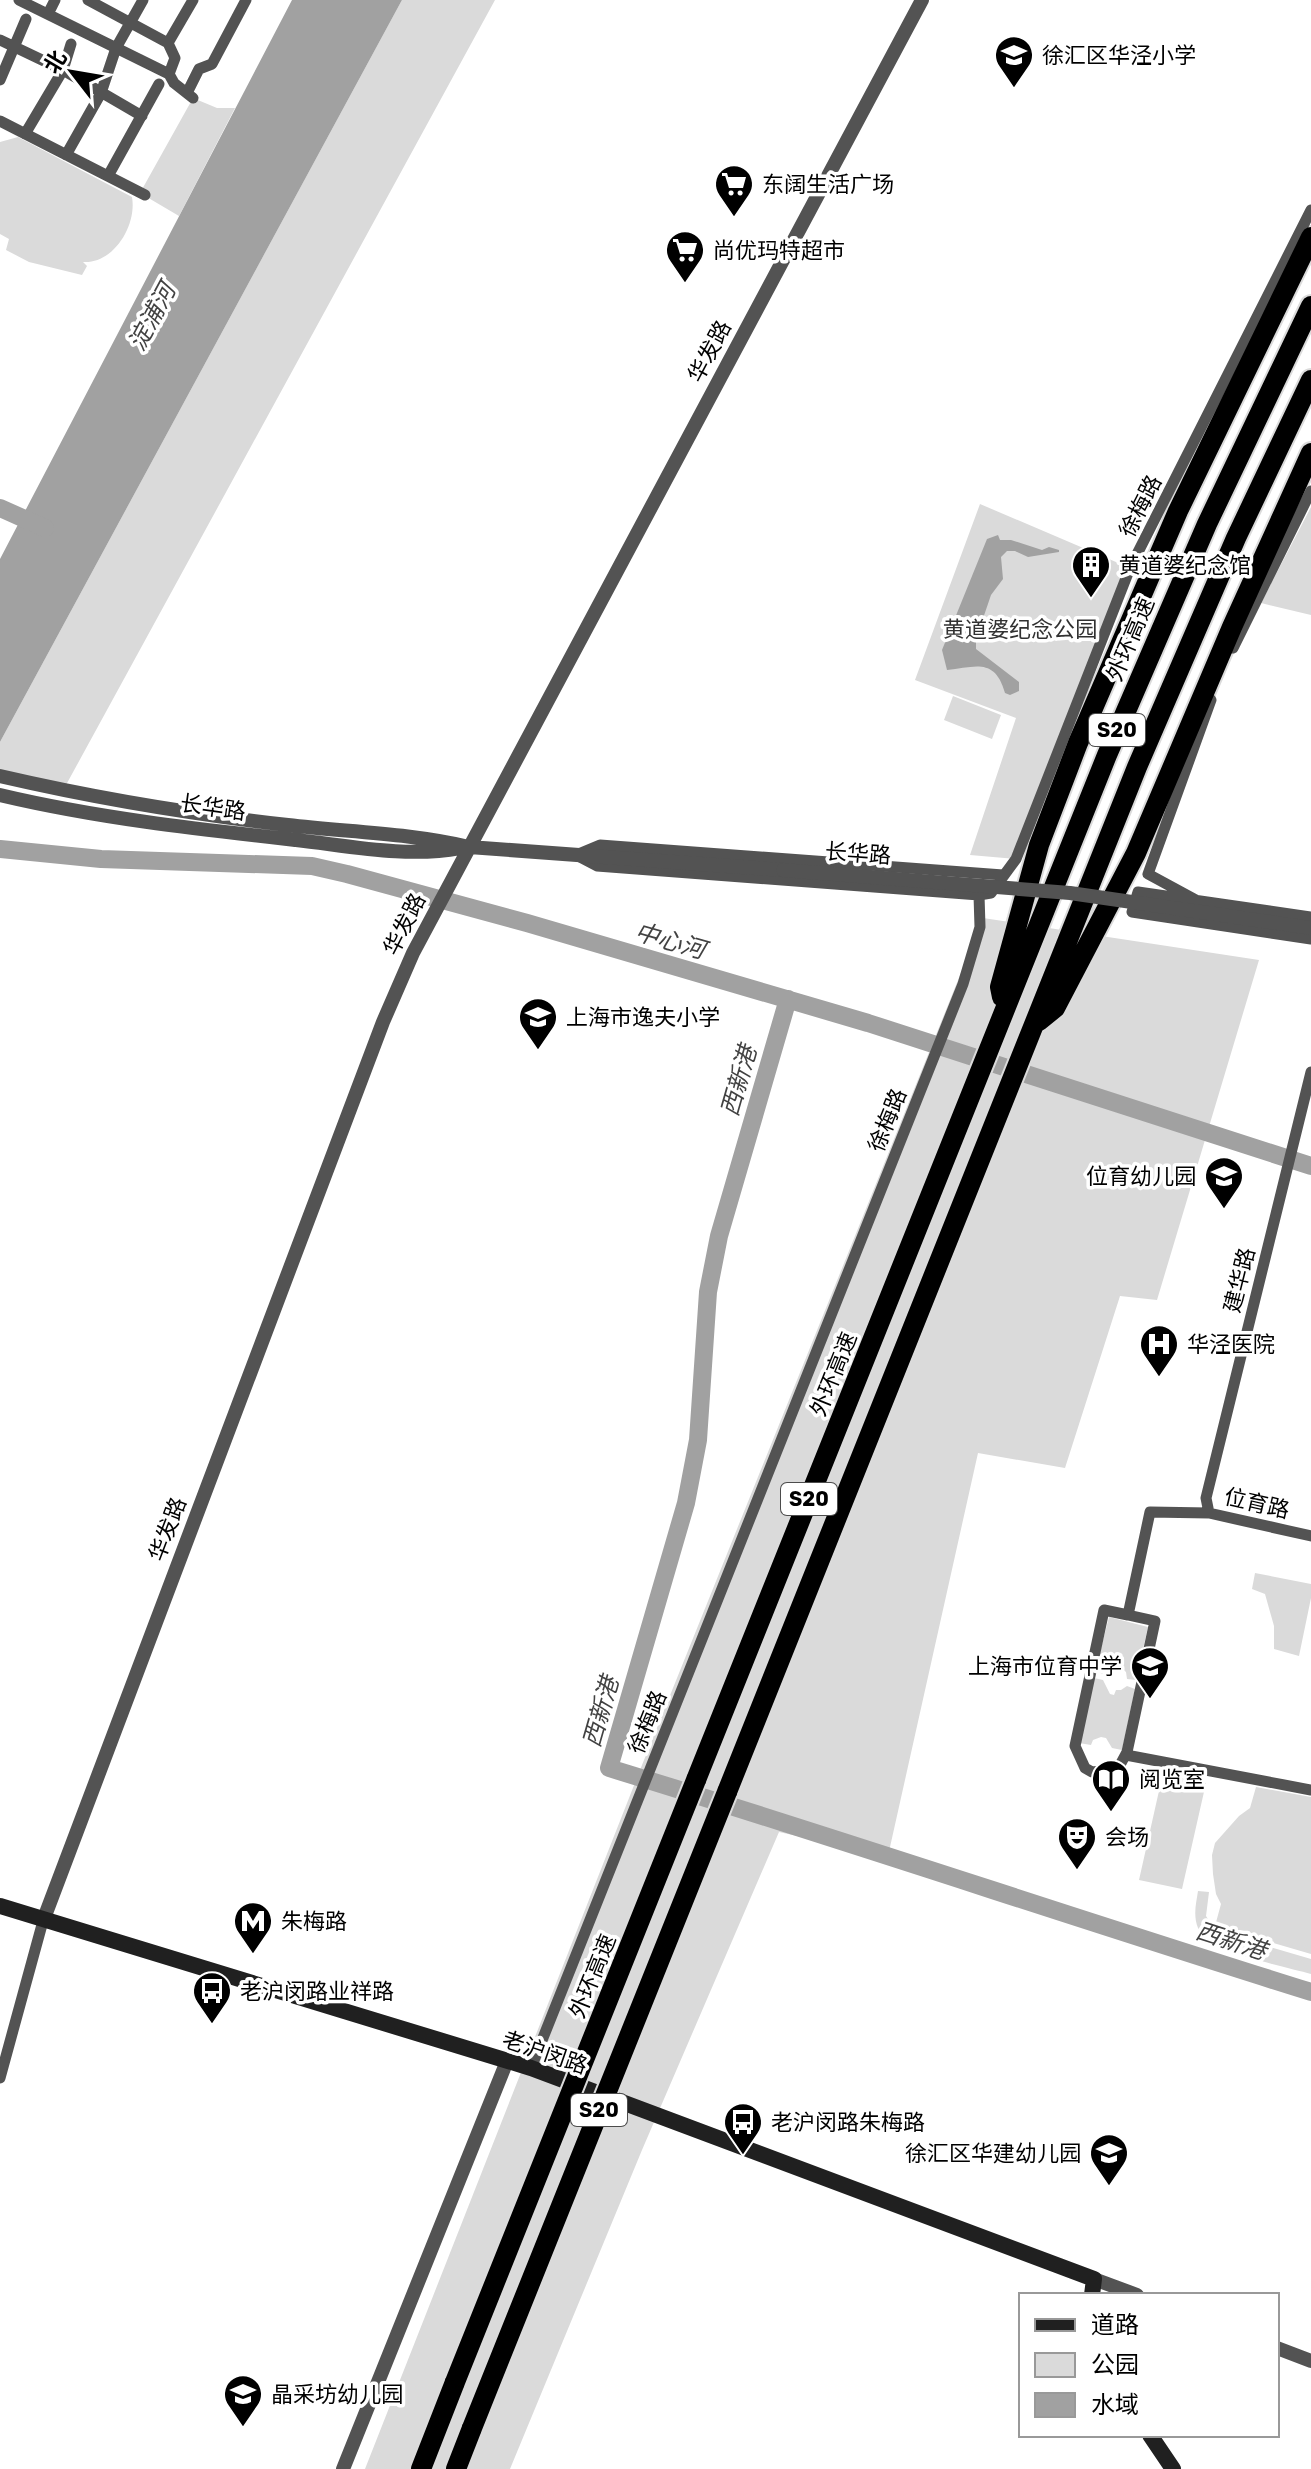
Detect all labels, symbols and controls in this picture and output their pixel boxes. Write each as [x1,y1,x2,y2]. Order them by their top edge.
north arrow [32,32,112,112]
school or university icon: 徐汇区华泾小学 [993,34,1035,89]
place label: 徐汇区华泾小学 [1042,42,1196,69]
text: 北 [38,46,73,78]
supermarket icon: 东阔生活广场 [713,163,755,218]
place label: 东阔生活广场 [762,171,894,198]
supermarket icon: 尚优玛特超市 [664,229,706,284]
place label: 尚优玛特超市 [713,237,845,264]
water label: 淀浦河 [123,275,183,355]
street label: 华发路 [682,316,737,387]
street label: 徐梅路 [1113,471,1167,542]
building icon: 黄道婆纪念馆 [1070,544,1112,599]
place label: 黄道婆纪念馆 [1119,552,1251,579]
street label: 外环高速 [1101,593,1160,685]
park label: 黄道婆纪念公园 [943,616,1097,643]
road number: S20 [1089,714,1145,746]
street label: 长华路 [178,790,247,825]
street label: 长华路 [824,838,892,869]
street label: 华发路 [377,889,431,960]
water label: 中心河 [632,918,712,965]
school or university icon: 上海市逸夫小学 [517,996,559,1051]
place label: 上海市逸夫小学 [566,1004,720,1031]
water label: 西新港 [716,1040,763,1119]
street label: 徐梅路 [863,1085,912,1156]
school or university icon: 位育幼儿园 [1203,1155,1245,1210]
place label: 位育幼儿园 [1086,1163,1196,1190]
street label: 建华路 [1218,1245,1261,1315]
hospital icon: 华泾医院 [1138,1323,1180,1378]
street label: 外环高速 [804,1328,862,1420]
place label: 华泾医院 [1187,1331,1275,1358]
road number: S20 [781,1483,837,1515]
street label: 位育路 [1222,1483,1292,1524]
street label: 华发路 [143,1494,192,1565]
school or university icon: 上海市位育中学 [1129,1645,1171,1700]
place label: 上海市位育中学 [968,1653,1122,1680]
water label: 西新港 [578,1671,625,1750]
street label: 徐梅路 [623,1687,672,1758]
library icon: 阅览室 [1090,1758,1132,1813]
place label: 阅览室 [1139,1766,1205,1793]
theatre icon: 会场 [1056,1816,1098,1871]
place label: 会场 [1105,1824,1149,1851]
metro station icon: 朱梅路 [232,1900,274,1955]
place label: 朱梅路 [281,1908,347,1935]
water label: 西新港 [1192,1917,1272,1966]
street label: 外环高速 [563,1930,621,2022]
bus stop icon: 老沪闵路业祥路 [191,1970,233,2025]
place label: 老沪闵路业祥路 [240,1978,394,2005]
street label: 老沪闵路 [499,2025,591,2080]
road number: S20 [571,2094,627,2126]
bus stop icon: 老沪闵路朱梅路 [722,2101,764,2156]
place label: 老沪闵路朱梅路 [771,2109,925,2136]
school or university icon: 徐汇区华建幼儿园 [1088,2132,1130,2187]
place label: 徐汇区华建幼儿园 [905,2140,1081,2167]
legend [1019,2293,1279,2437]
text: 道路 [1091,2311,1139,2339]
text: 公园 [1091,2351,1139,2379]
school or university icon: 晶采坊幼儿园 [222,2373,264,2428]
place label: 晶采坊幼儿园 [271,2381,403,2408]
text: 水域 [1091,2391,1139,2419]

